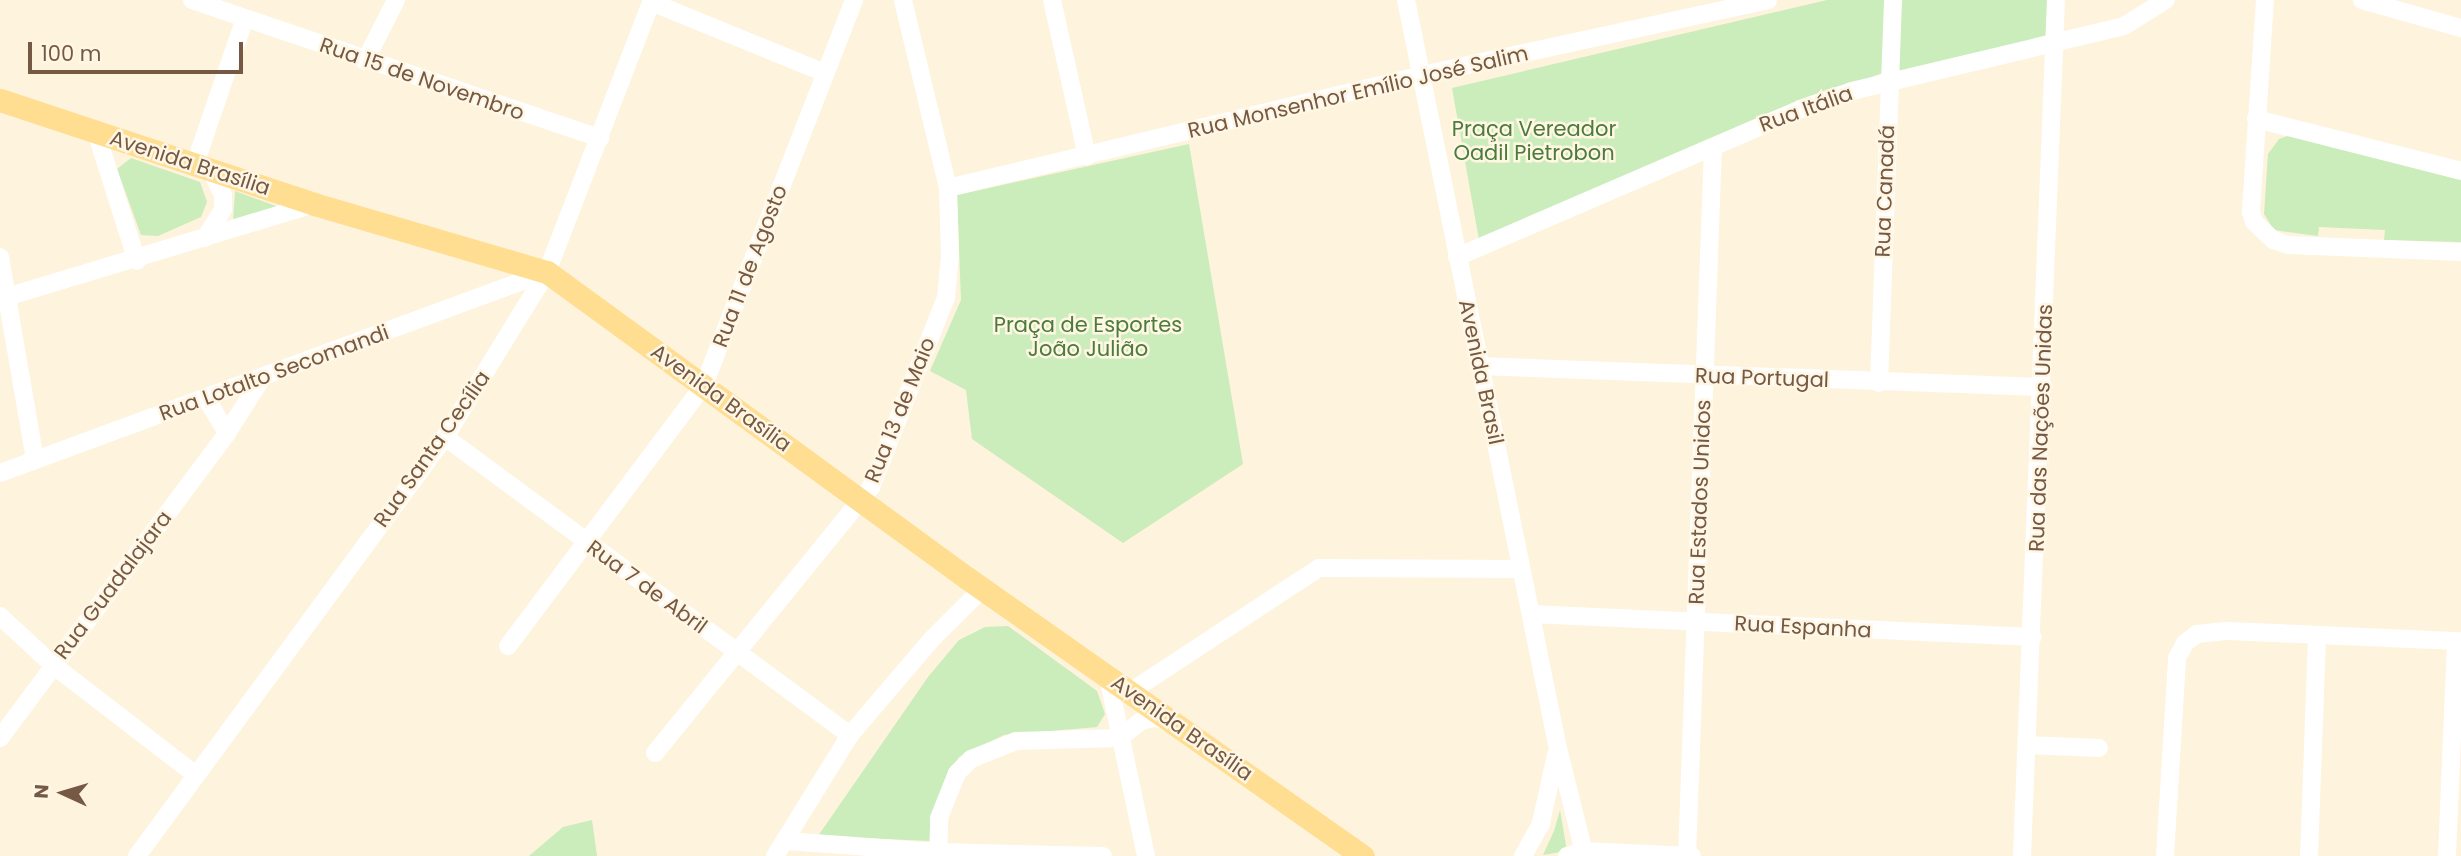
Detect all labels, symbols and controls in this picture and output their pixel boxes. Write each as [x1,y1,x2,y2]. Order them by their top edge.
scale bar [32,28,247,72]
street label: Rua 15 de Novembro [317,32,527,126]
text: 100 m [41,39,101,68]
street label: Rua Monsenhor Emílio José Salim [1185,41,1531,143]
street label: Rua Itália [1756,80,1856,138]
park label: Praça Vereador Oadil Pietrobon [1452,116,1616,166]
street label: Rua Canadá [1870,124,1900,258]
street label: Avenida Brasília [107,125,273,201]
street label: Rua 11 de Agosto [707,181,793,351]
street label: Avenida Brasil [1453,297,1509,447]
street label: Rua das Nações Unidas [2024,304,2058,552]
park label: Praça de Esportes João Julião [994,312,1182,362]
street label: Rua Lotalto Secomandi [156,320,392,426]
street label: Rua 13 de Maio [859,334,941,486]
street label: Avenida Brasília [646,339,796,457]
street label: Rua Portugal [1695,363,1829,393]
street label: Rua Santa Cecília [369,366,495,532]
street label: Rua Estados Unidos [1684,399,1716,605]
street label: Rua Guadalajara [49,506,177,664]
street label: Rua 7 de Abril [582,535,712,639]
street label: Rua Espanha [1734,611,1872,643]
street label: Avenida Brasília [1106,670,1258,786]
north arrow [28,758,98,828]
text: N [28,783,56,800]

